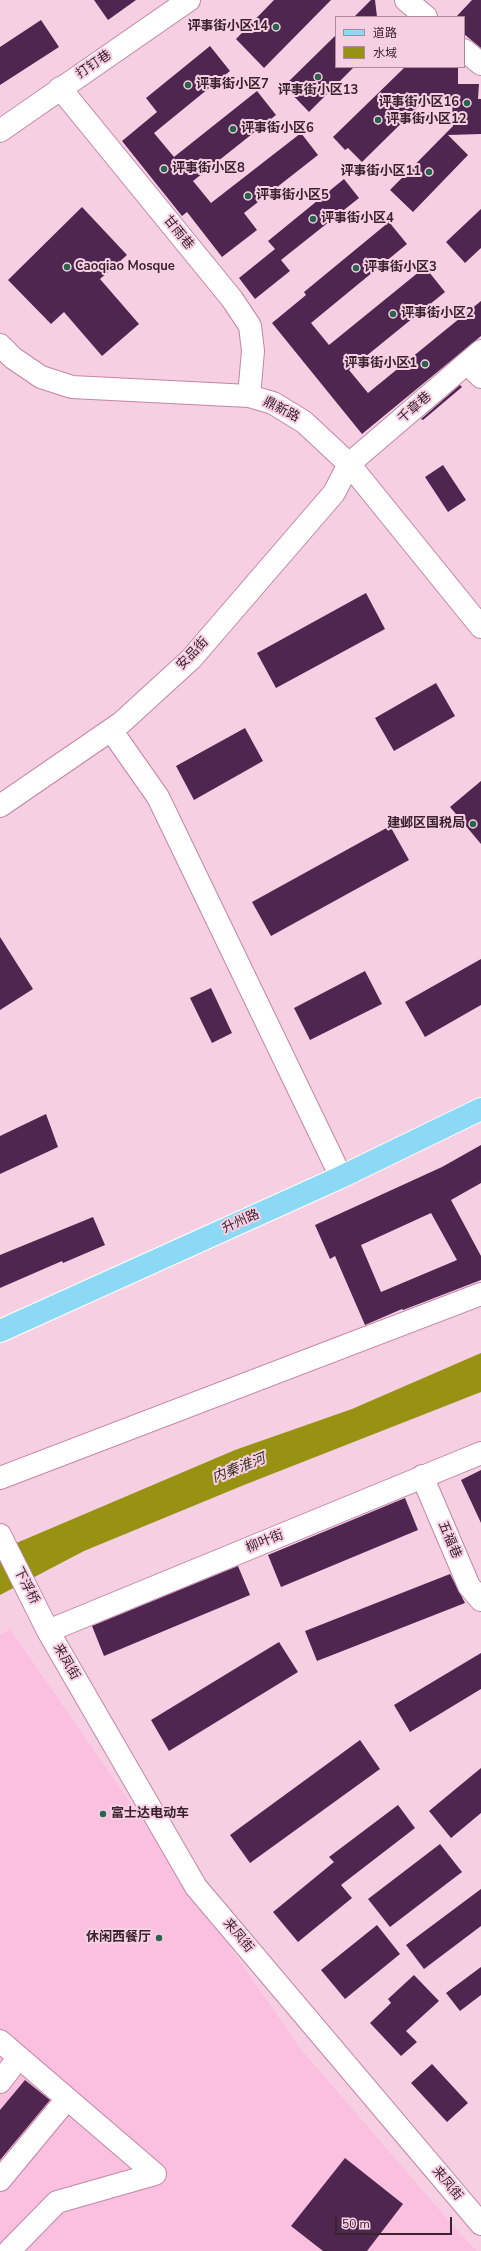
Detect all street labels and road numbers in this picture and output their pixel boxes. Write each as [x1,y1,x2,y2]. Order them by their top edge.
street label: 打钉巷 [73,48,115,82]
street label: 甘雨巷 [160,213,196,253]
street label: 千章巷 [395,389,435,427]
street label: 鼎新路 [260,394,302,426]
street label: 安品街 [174,635,212,673]
street label: 升州路 [220,1207,262,1237]
street label: 五福巷 [434,1519,464,1561]
street label: 柳叶街 [244,1527,286,1557]
street label: 下浮桥 [10,1565,42,1607]
street label: 来凤街 [49,1641,83,1683]
street label: 来凤街 [219,1916,257,1956]
street label: 来凤街 [428,2164,466,2204]

